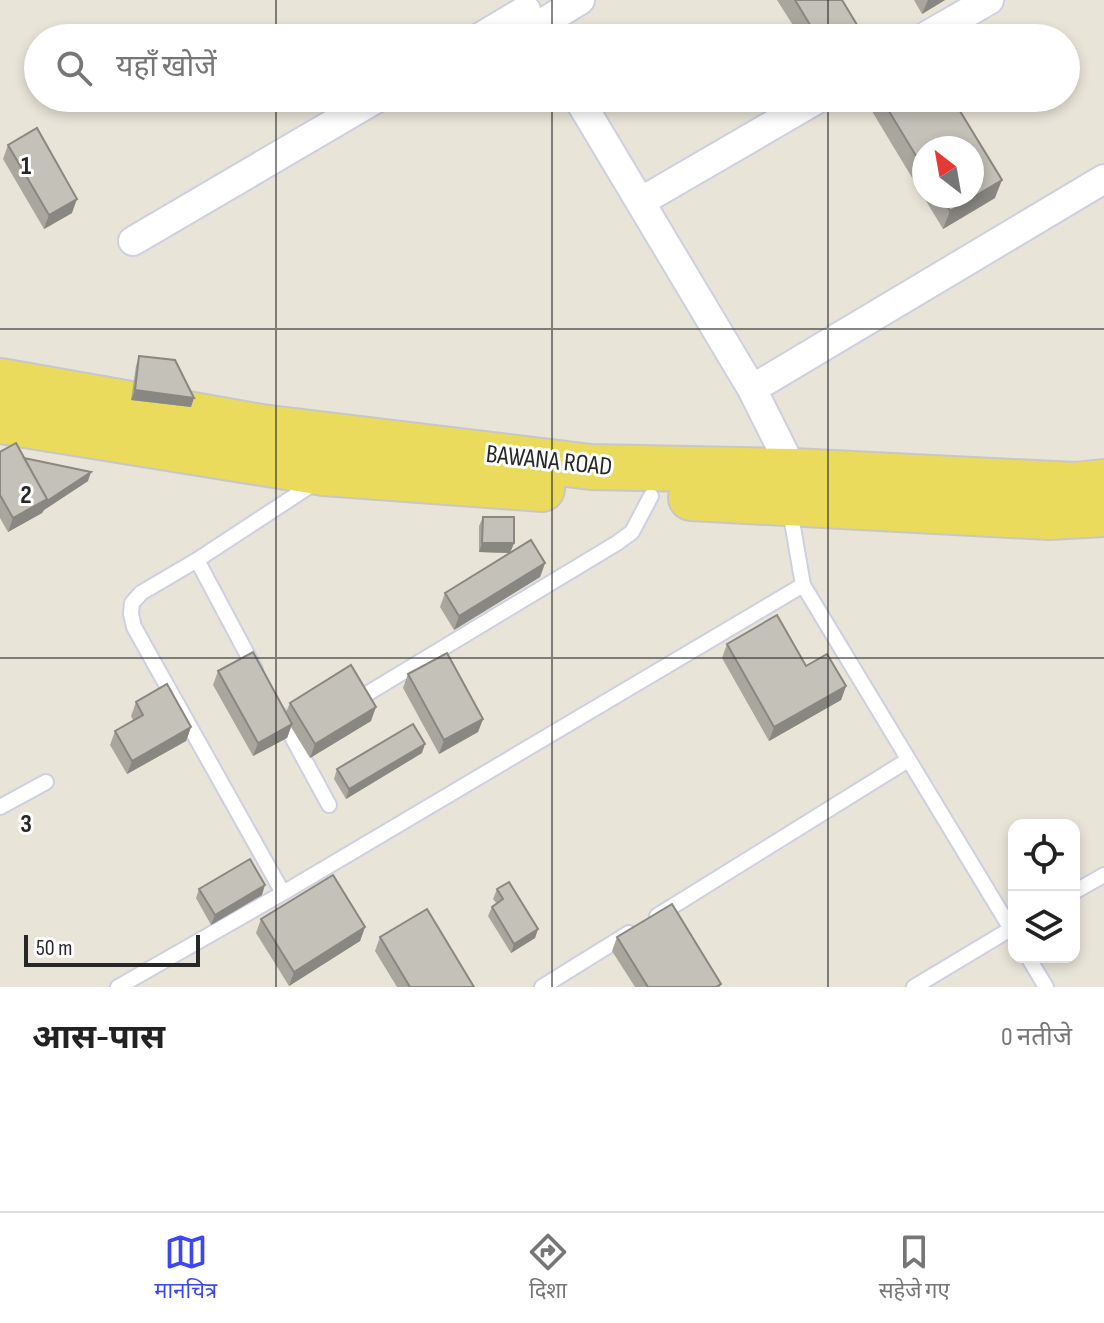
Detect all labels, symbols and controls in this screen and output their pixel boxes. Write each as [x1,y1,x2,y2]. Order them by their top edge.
search box [24,24,1080,112]
icon: search [52,46,96,90]
text: यहाँ खोजें [116,49,216,85]
north arrow [912,136,984,208]
text: 1 [21,151,31,182]
street label: BAWANA ROAD [484,439,614,483]
text: 2 [20,480,32,511]
text: 3 [20,809,32,840]
map controls [1008,819,1080,963]
button: locate [1008,819,1080,891]
button: layers [1008,891,1080,963]
scale bar [24,931,200,967]
text: 50 m [36,935,72,962]
text: आस-पास [32,1017,165,1058]
text: 0 नतीजे [1001,1022,1072,1053]
tab: मानचित्र [154,1230,217,1307]
tab: दिशा [526,1230,570,1307]
tab: सहेजे गए [879,1230,950,1307]

